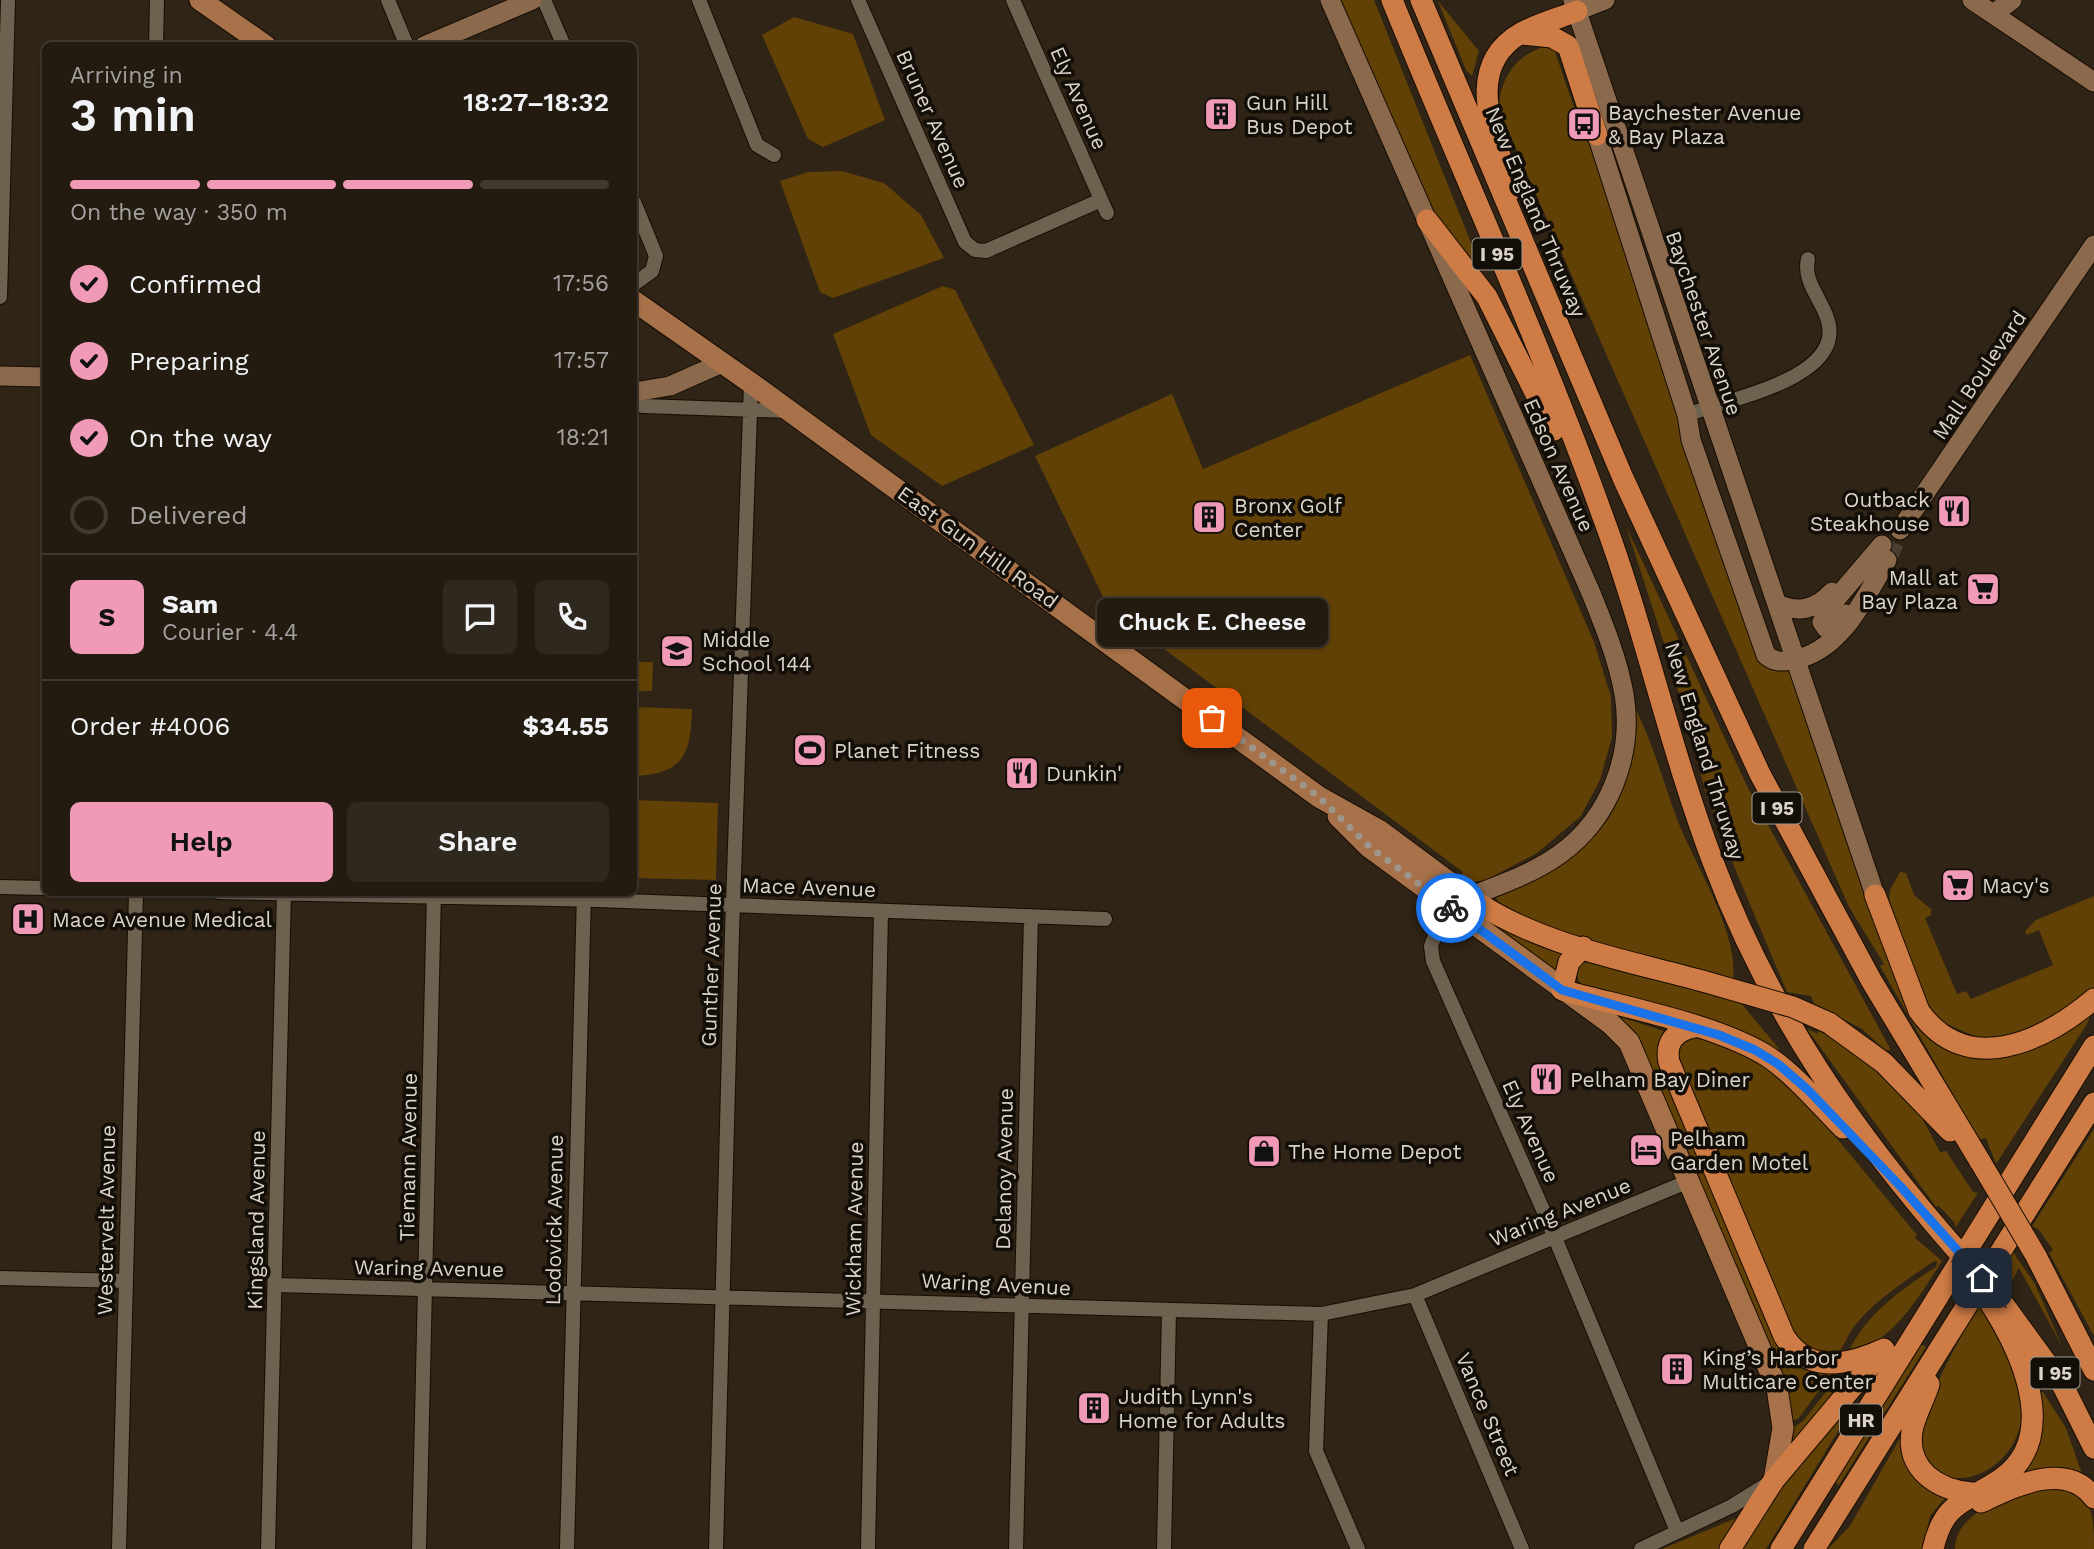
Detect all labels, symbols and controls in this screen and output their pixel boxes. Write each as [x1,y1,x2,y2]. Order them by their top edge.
street label: Ely Avenue [1045,43,1113,153]
street label: Bruner Avenue [891,46,975,192]
text: Arriving in [70,62,183,89]
text: 18:27–18:32 [463,87,609,117]
text: 3 min [70,88,196,142]
place label: Gun Hill Bus Depot [1246,90,1353,139]
building icon: Gun Hill Bus Depot [1202,95,1240,133]
place label: Baychester Avenue & Bay Plaza [1608,100,1801,149]
street label: New England Thruway [1480,103,1592,321]
bus stop icon: Baychester Avenue & Bay Plaza [1565,105,1603,143]
text: On the way · 350 m [70,199,288,226]
street label: Baychester Avenue [1661,228,1747,418]
road number: I 95 [1472,238,1522,270]
icon: check [70,265,108,303]
text: Confirmed [129,269,262,299]
text: 17:56 [553,270,609,297]
street label: Mall Boulevard [1927,306,2031,444]
icon: check [70,342,108,380]
text: Preparing [129,346,249,376]
text: 17:57 [554,347,609,374]
street label: Edson Avenue [1518,394,1600,536]
icon: check [70,419,108,457]
text: On the way [129,423,272,453]
text: 18:21 [557,424,609,451]
street label: East Gun Hill Road [893,480,1063,614]
place label: Outback Steakhouse [1810,487,1930,536]
restaurant icon: Outback Steakhouse [1935,492,1973,530]
place label: Bronx Golf Center [1234,493,1342,542]
building icon: Bronx Golf Center [1190,498,1228,536]
text: Delivered [129,500,248,530]
place label: Mall at Bay Plaza [1861,565,1958,614]
supermarket icon: Mall at Bay Plaza [1964,570,2002,608]
button: chat [443,580,517,654]
button: phone [535,580,609,654]
text: Sam [162,589,218,619]
callout: Chuck E. Cheese [1096,599,1328,648]
text: S [99,602,115,632]
text: Chuck E. Cheese [1119,609,1306,636]
text: Courier · 4.4 [162,619,298,646]
place label: Middle School 144 [702,627,812,676]
school or university icon: Middle School 144 [658,632,696,670]
street label: New England Thruway [1660,639,1750,863]
pin [1182,688,1242,748]
icon: bag [1193,699,1231,737]
text: Order #4006 [70,711,230,741]
text: $34.55 [522,711,609,741]
sports icon: Planet Fitness [791,731,829,769]
place label: Planet Fitness [834,738,980,763]
restaurant icon: Dunkin' [1003,754,1041,792]
place label: Dunkin' [1046,761,1122,786]
road number: I 95 [1752,792,1802,824]
button: Help [70,802,333,882]
button: Share [347,802,609,882]
supermarket icon: Macy's [1939,866,1977,904]
street label: Mace Avenue [742,872,876,902]
courier [1416,873,1486,943]
place label: Macy's [1982,873,2050,898]
street label: Gunther Avenue [696,883,726,1047]
icon: bike [1432,889,1470,927]
hospital icon: Mace Avenue Medical [9,900,47,938]
place label: Mace Avenue Medical [52,907,273,932]
restaurant icon: Pelham Bay Diner [1527,1060,1565,1098]
place label: Pelham Bay Diner [1570,1067,1750,1092]
street label: Tiemann Avenue [394,1073,422,1241]
street label: Ely Avenue [1497,1076,1565,1186]
street label: Delanoy Avenue [990,1088,1018,1250]
street label: Westervelt Avenue [92,1125,120,1315]
place label: Pelham Garden Motel [1670,1126,1809,1175]
street label: Kingsland Avenue [242,1130,270,1310]
hotel icon: Pelham Garden Motel [1627,1131,1665,1169]
shop icon: The Home Depot [1245,1132,1283,1170]
street label: Lodovick Avenue [540,1134,568,1306]
place label: The Home Depot [1288,1139,1462,1164]
street label: Wickham Avenue [840,1141,868,1317]
street label: Waring Avenue [1486,1172,1634,1252]
pin [1952,1248,2012,1308]
street label: Waring Avenue [354,1254,504,1282]
icon: home [1963,1259,2001,1297]
street label: Waring Avenue [920,1268,1072,1300]
place label: King’s Harbor Multicare Center [1702,1345,1874,1394]
street label: Vance Street [1451,1349,1525,1480]
building icon: King’s Harbor Multicare Center [1658,1350,1696,1388]
road number: I 95 [2030,1358,2080,1388]
place label: Judith Lynn's Home for Adults [1118,1384,1285,1433]
building icon: Judith Lynn's Home for Adults [1075,1389,1113,1427]
road number: HR [1840,1404,1882,1436]

